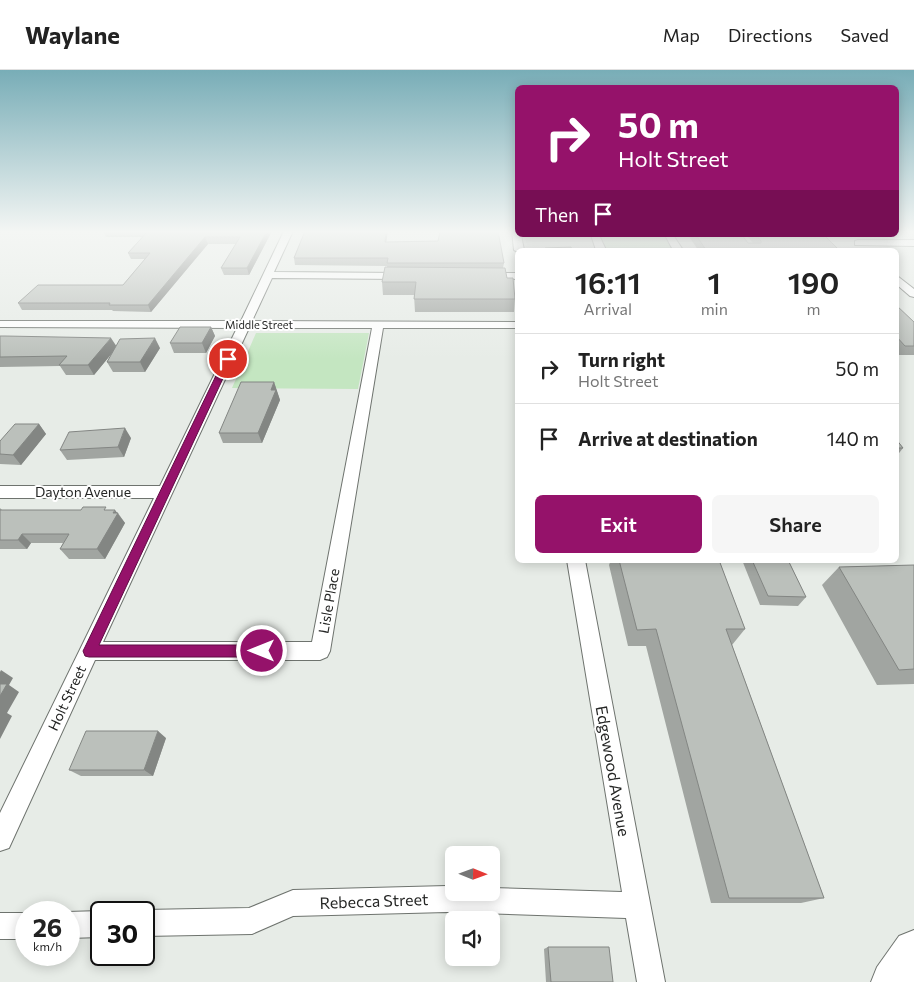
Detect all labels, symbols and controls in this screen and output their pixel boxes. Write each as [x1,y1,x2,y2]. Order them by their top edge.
text: Waylane [25,20,120,49]
text: Map [663,24,700,46]
text: Directions [728,24,812,46]
text: Saved [840,24,889,46]
text: 50 m [618,102,699,145]
icon: right [535,105,600,170]
text: Holt Street [618,145,729,172]
icon: arrive [589,200,617,228]
text: Then [535,203,579,226]
text: 16:11 [575,263,641,300]
text: 1 [708,263,721,300]
text: 190 [788,263,839,300]
text: Arrival [584,299,632,318]
text: min [701,299,728,318]
text: m [806,299,820,318]
street label: Middle Street [225,318,293,331]
pin [207,338,249,380]
icon: arrive [214,345,242,373]
text: Turn right [578,348,665,371]
icon: right [535,355,563,383]
text: 50 m [835,357,879,380]
text: Holt Street [578,371,658,390]
icon: arrive [535,425,563,453]
text: Arrive at destination [578,427,758,450]
text: 140 m [827,427,879,450]
street label: Dayton Avenue [35,483,131,500]
button: Exit [535,495,702,553]
button: Share [712,495,879,553]
street label: Lisle Place [314,567,343,635]
position arrow [235,624,287,676]
street label: Holt Street [44,662,89,733]
street label: Edgewood Avenue [593,704,634,838]
north arrow [445,846,500,901]
map controls [445,846,500,966]
street label: Rebecca Street [319,889,429,912]
speed limit sign: 30 [90,901,155,966]
button: sound [445,911,500,966]
text: 26 [33,912,62,942]
text: km/h [33,939,62,953]

